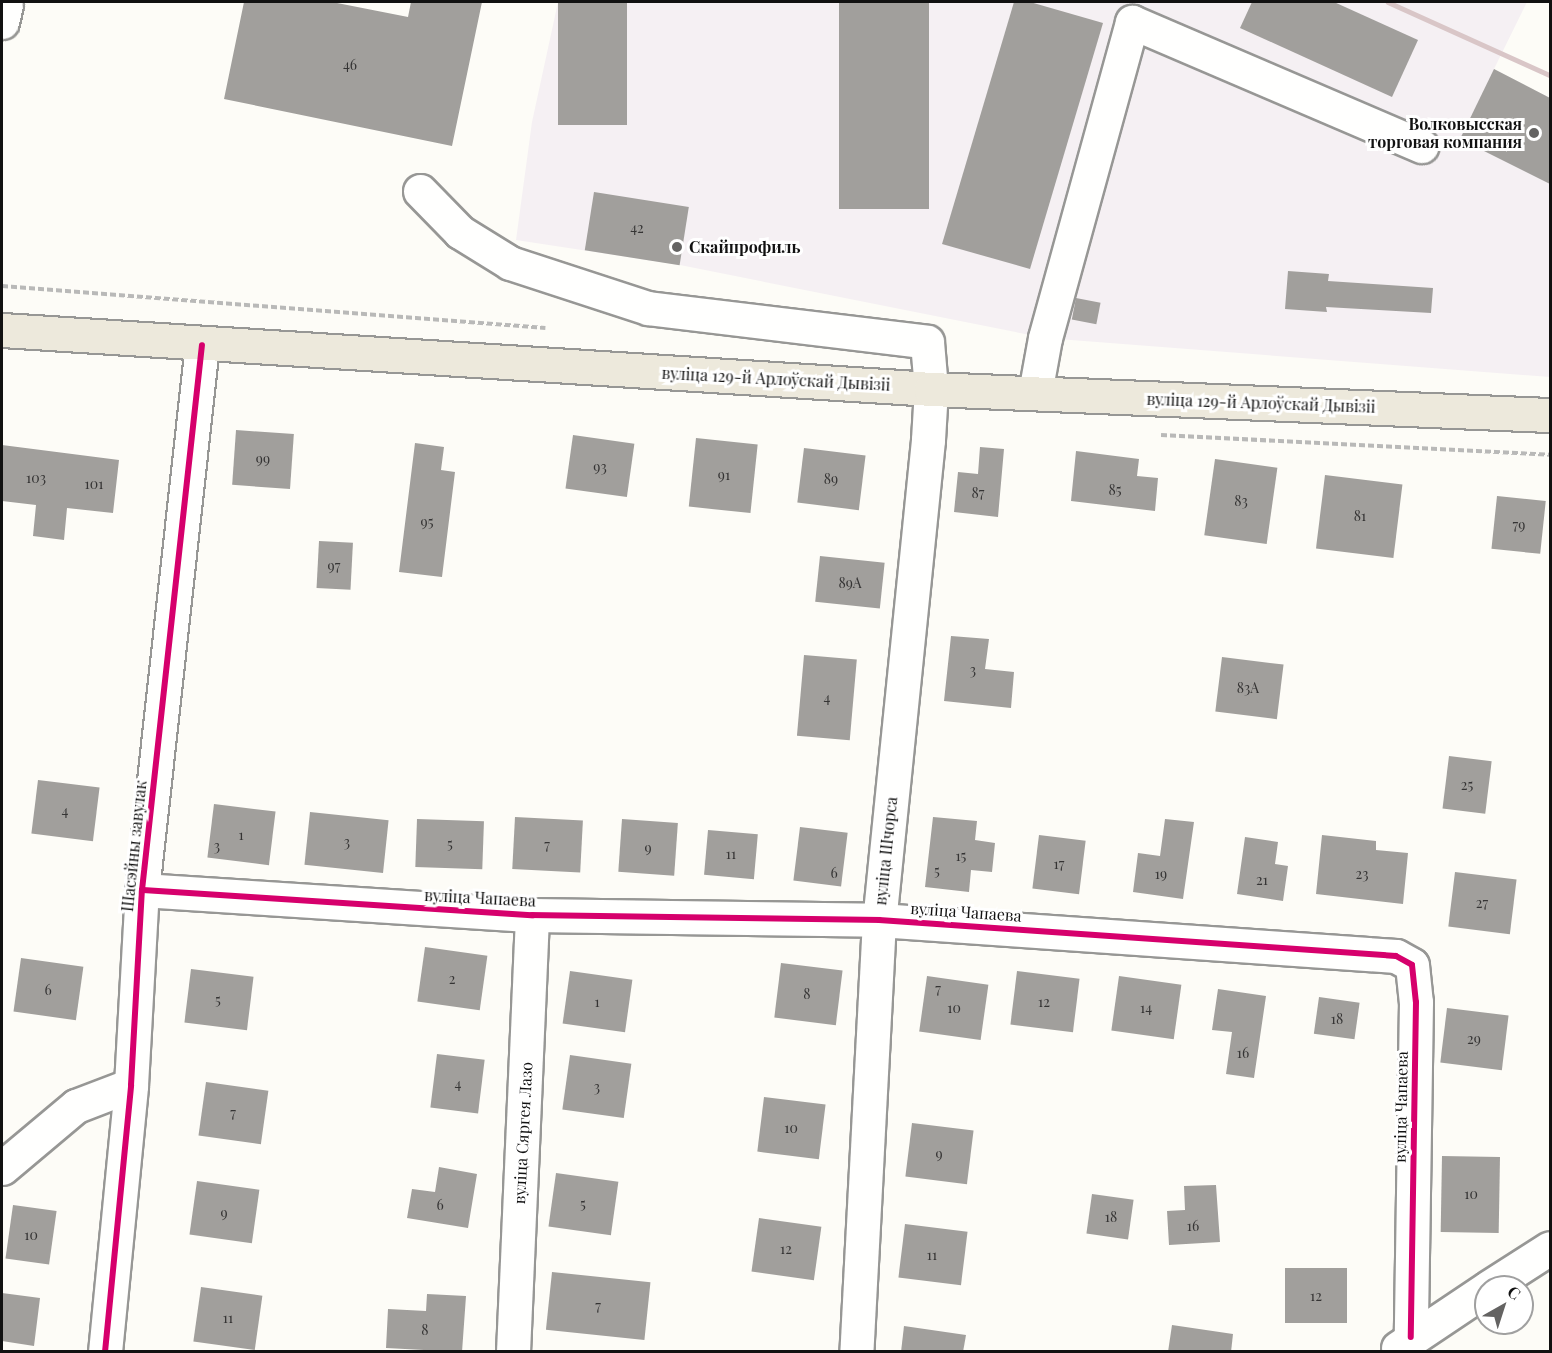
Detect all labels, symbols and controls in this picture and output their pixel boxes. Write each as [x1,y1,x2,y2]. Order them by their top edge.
house number: 46 [343,57,357,73]
place label: Волковысская торговая компания [1368,114,1522,152]
marker: Волковысская торговая компания [1527,126,1541,140]
house number: 42 [630,220,644,236]
place label: Скайпрофиль [689,237,800,257]
marker: Скайпрофиль [670,240,684,254]
street label: вуліца 129-й Арлоўскай Дывізіі [661,363,891,395]
street label: вуліца 129-й Арлоўскай Дывізіі [1146,389,1376,417]
house number: 99 [256,451,270,467]
house number: 93 [593,459,607,475]
house number: 91 [718,467,730,483]
house number: 103 [26,470,46,486]
house number: 89 [824,471,838,487]
house number: 101 [85,476,103,492]
house number: 85 [1108,482,1122,498]
house number: 87 [972,485,984,501]
house number: 83 [1234,493,1248,509]
house number: 81 [1354,508,1366,524]
house number: 95 [421,514,433,530]
house number: 79 [1513,517,1525,533]
house number: 97 [328,558,340,574]
house number: 89А [838,575,862,591]
house number: 3 [970,662,976,678]
house number: 83А [1237,680,1259,696]
house number: 4 [824,690,830,706]
house number: 25 [1461,777,1473,793]
street label: Шасэйны завулак [118,779,150,913]
street label: вуліца Шчорса [871,796,901,906]
house number: 4 [62,803,68,819]
house number: 1 [238,827,244,843]
house number: 3 [344,834,350,850]
house number: 5 [447,836,453,852]
house number: 7 [544,837,550,853]
house number: 3 [214,838,220,854]
house number: 9 [644,840,652,856]
house number: 11 [726,846,736,862]
house number: 15 [956,848,966,864]
house number: 17 [1054,856,1064,872]
house number: 5 [934,863,940,879]
house number: 6 [830,865,838,881]
house number: 19 [1155,866,1167,882]
house number: 23 [1355,866,1369,882]
house number: 21 [1256,872,1268,888]
street label: вуліца Чапаева [424,885,536,911]
house number: 27 [1476,895,1488,911]
street label: вуліца Чапаева [910,899,1022,925]
house number: 2 [449,971,455,987]
house number: 7 [935,981,941,997]
house number: 6 [44,982,52,998]
house number: 8 [803,986,811,1002]
house number: 5 [215,992,221,1008]
house number: 1 [594,994,600,1010]
house number: 12 [1038,994,1050,1010]
house number: 10 [947,1000,961,1016]
house number: 14 [1140,1000,1152,1016]
house number: 18 [1331,1011,1343,1027]
house number: 29 [1467,1031,1481,1047]
house number: 16 [1237,1045,1249,1061]
street label: вуліца Чапаева [1390,1051,1412,1163]
street label: вуліца Сяргея Лазо [510,1061,536,1205]
house number: 4 [455,1076,461,1092]
house number: 3 [594,1079,600,1095]
house number: 7 [230,1105,236,1121]
house number: 10 [784,1120,798,1136]
house number: 9 [935,1146,943,1162]
house number: 10 [1464,1186,1478,1202]
house number: 5 [580,1196,586,1212]
house number: 6 [436,1197,444,1213]
house number: 9 [220,1205,228,1221]
house number: 18 [1105,1209,1117,1225]
house number: 16 [1187,1218,1199,1234]
house number: 10 [24,1227,38,1243]
house number: 12 [780,1241,792,1257]
house number: 11 [927,1247,937,1263]
north arrow [1474,1275,1534,1335]
text: С [1503,1280,1525,1304]
house number: 12 [1310,1288,1322,1304]
house number: 7 [595,1298,601,1314]
house number: 11 [223,1310,233,1326]
house number: 8 [421,1322,429,1338]

